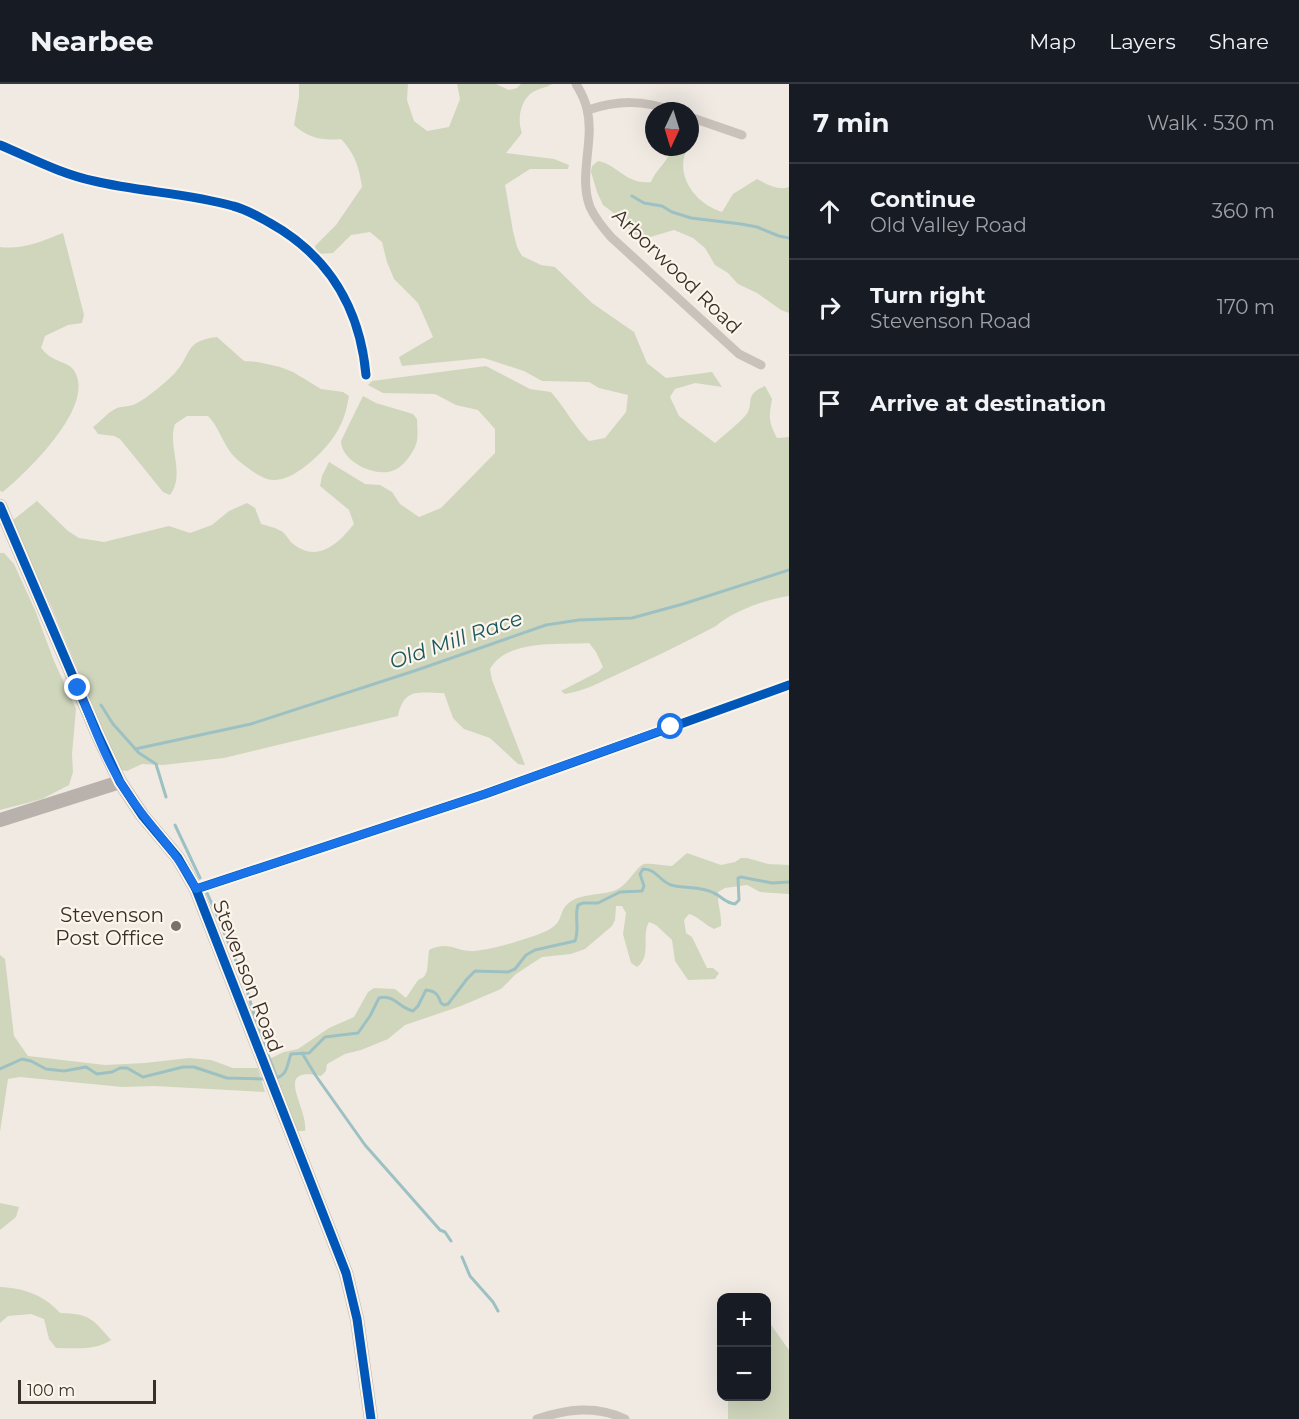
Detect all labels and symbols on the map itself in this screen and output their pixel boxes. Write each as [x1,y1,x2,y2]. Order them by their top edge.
north arrow [645,102,699,156]
street label: Arborwood Road [607,203,747,339]
water label: Old Mill Race [386,605,526,674]
route end [64,674,90,700]
route start [657,713,683,739]
street label: Stevenson Road [208,896,288,1056]
place label: Stevenson Post Office [55,903,164,950]
marker: Stevenson Post Office [169,919,183,933]
scale bar [18,1377,156,1404]

